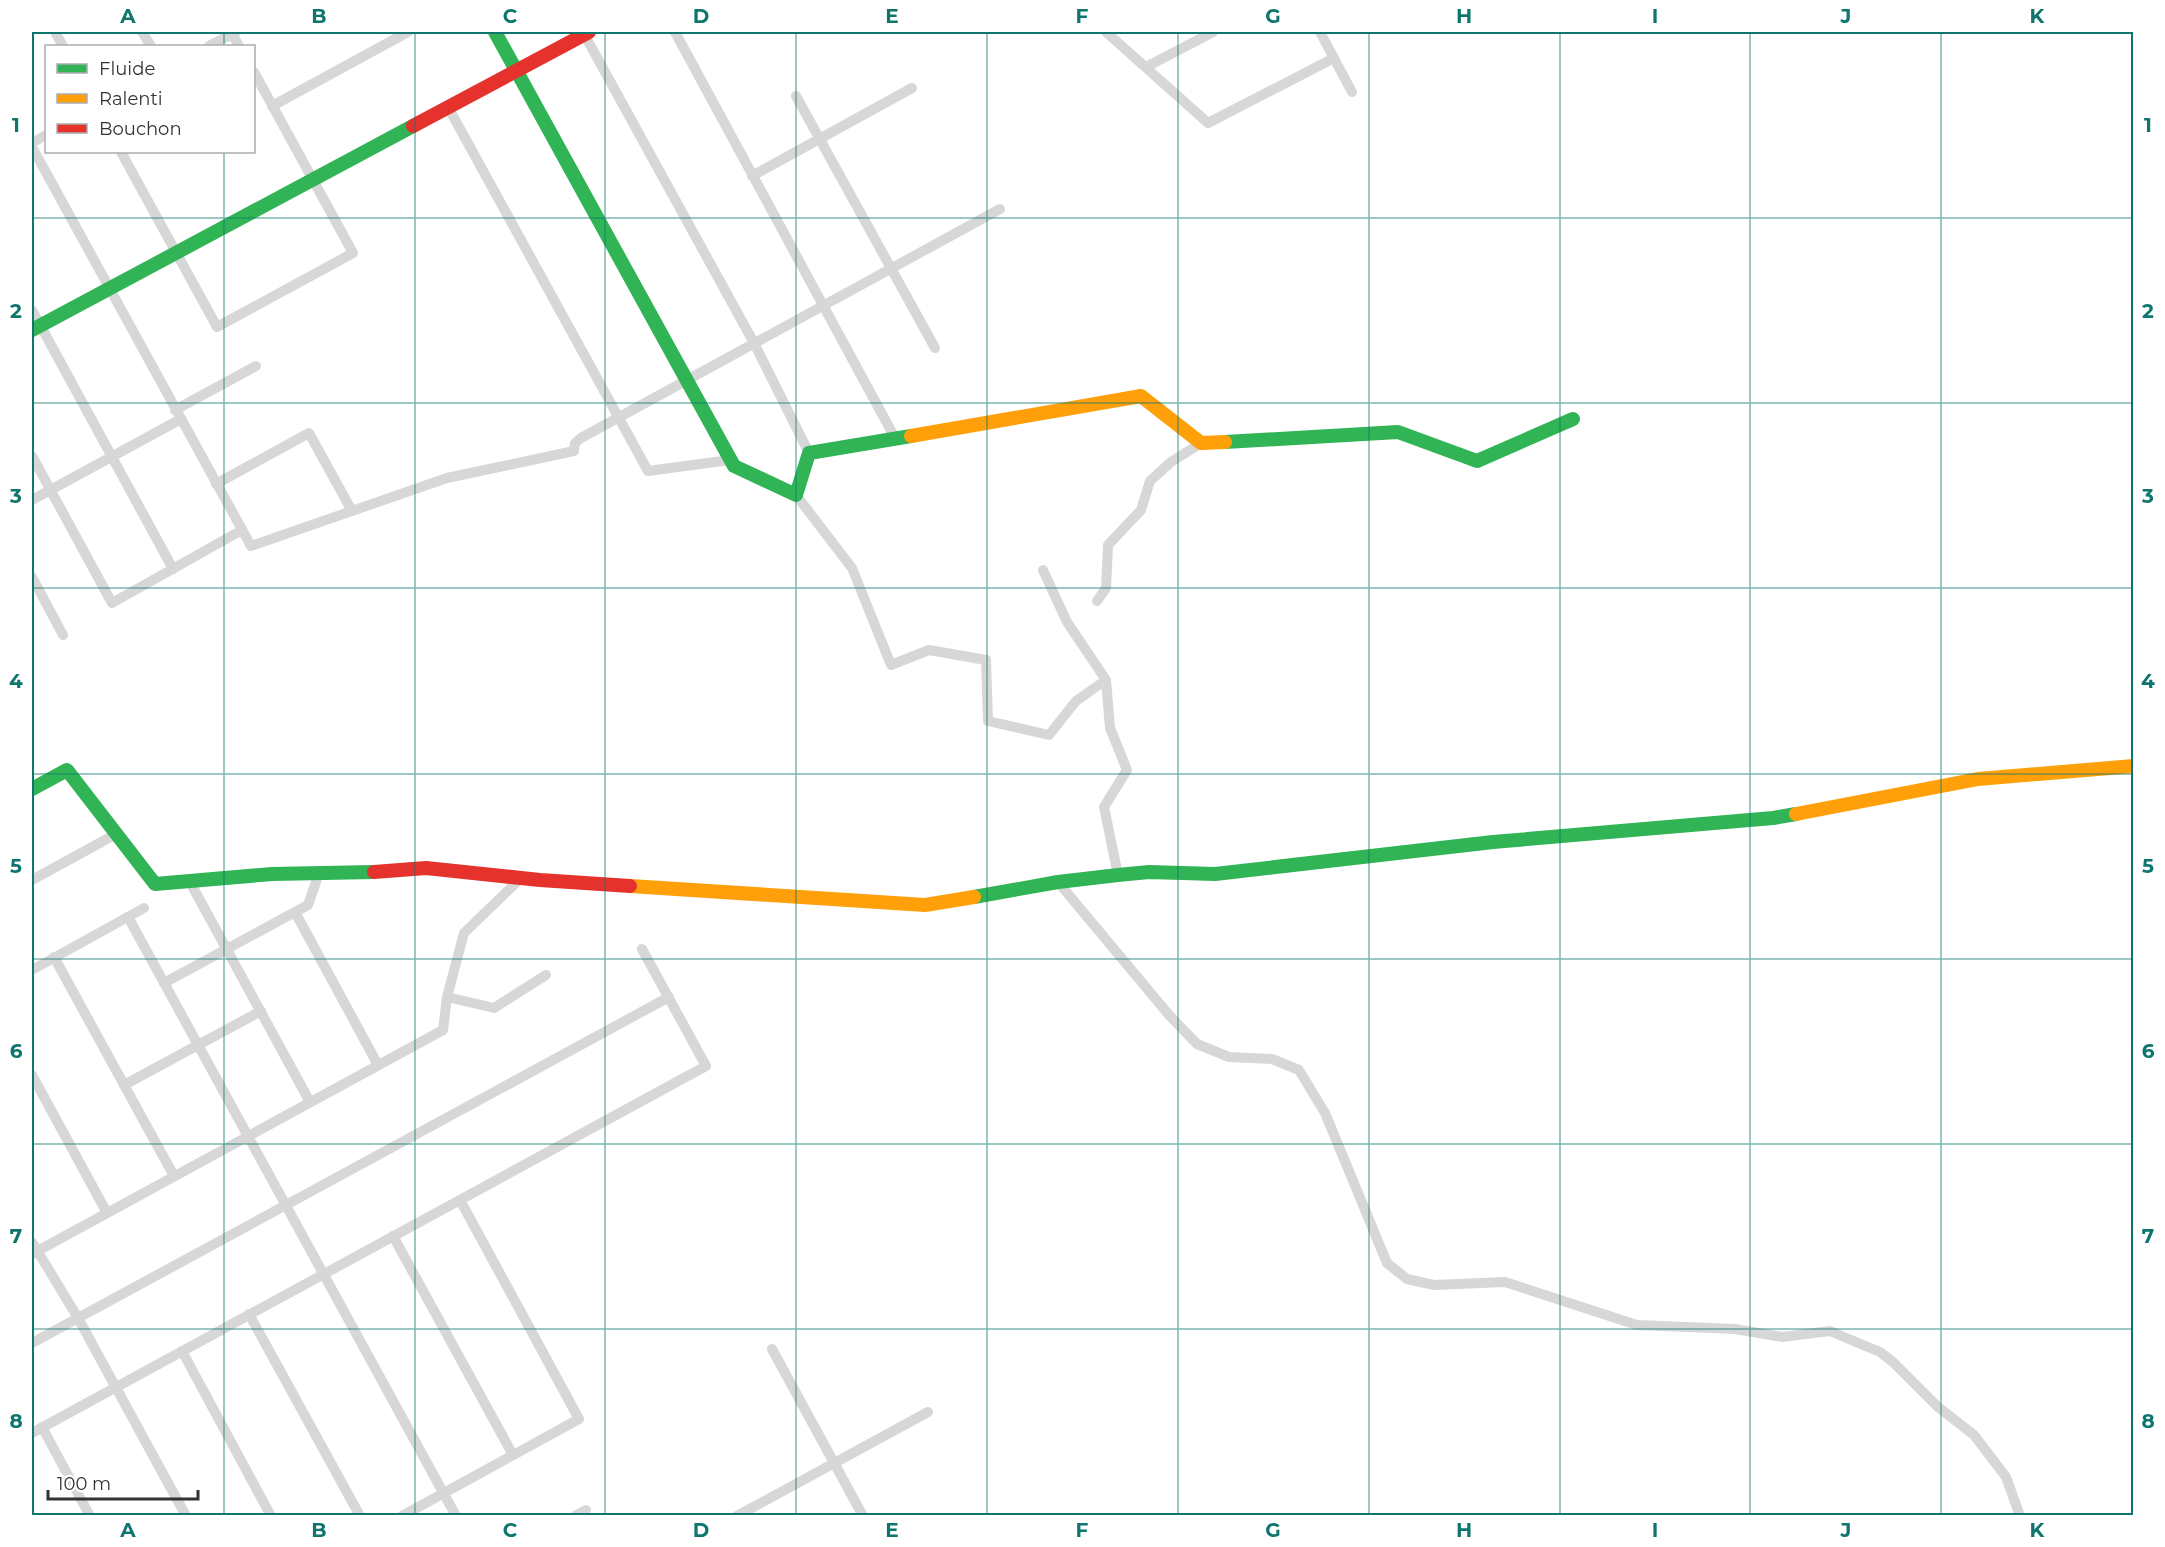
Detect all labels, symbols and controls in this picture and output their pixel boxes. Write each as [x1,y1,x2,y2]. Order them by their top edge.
text: A [119,4,136,28]
text: B [311,4,327,28]
text: C [503,4,518,28]
text: D [693,4,709,28]
text: E [885,4,899,28]
text: F [1076,4,1089,28]
text: G [1265,4,1281,28]
text: H [1456,4,1472,28]
text: I [1652,4,1658,28]
text: J [1840,4,1851,28]
text: K [2030,4,2046,28]
legend [45,45,255,153]
text: Fluide [99,58,155,80]
text: Ralenti [99,88,163,110]
text: 1 [12,113,20,137]
text: 1 [2144,113,2152,137]
text: Bouchon [99,118,182,140]
text: 2 [10,299,22,323]
text: 2 [2142,299,2154,323]
text: 3 [9,484,22,508]
text: 3 [2141,484,2154,508]
text: 4 [9,669,23,693]
text: 4 [2141,669,2155,693]
text: 5 [10,854,22,878]
text: 5 [2142,854,2154,878]
text: 6 [10,1039,23,1063]
text: 6 [2142,1039,2155,1063]
text: 7 [10,1224,22,1248]
text: 7 [2142,1224,2154,1248]
text: 8 [9,1409,23,1433]
text: 8 [2141,1409,2155,1433]
scale bar [48,1463,198,1501]
text: 100 m [57,1473,111,1495]
text: A [119,1518,136,1542]
text: B [311,1518,327,1542]
text: C [503,1518,518,1542]
text: D [693,1518,709,1542]
text: E [885,1518,899,1542]
text: F [1076,1518,1089,1542]
text: G [1265,1518,1281,1542]
text: H [1456,1518,1472,1542]
text: I [1652,1518,1658,1542]
text: J [1840,1518,1851,1542]
text: K [2030,1518,2046,1542]

